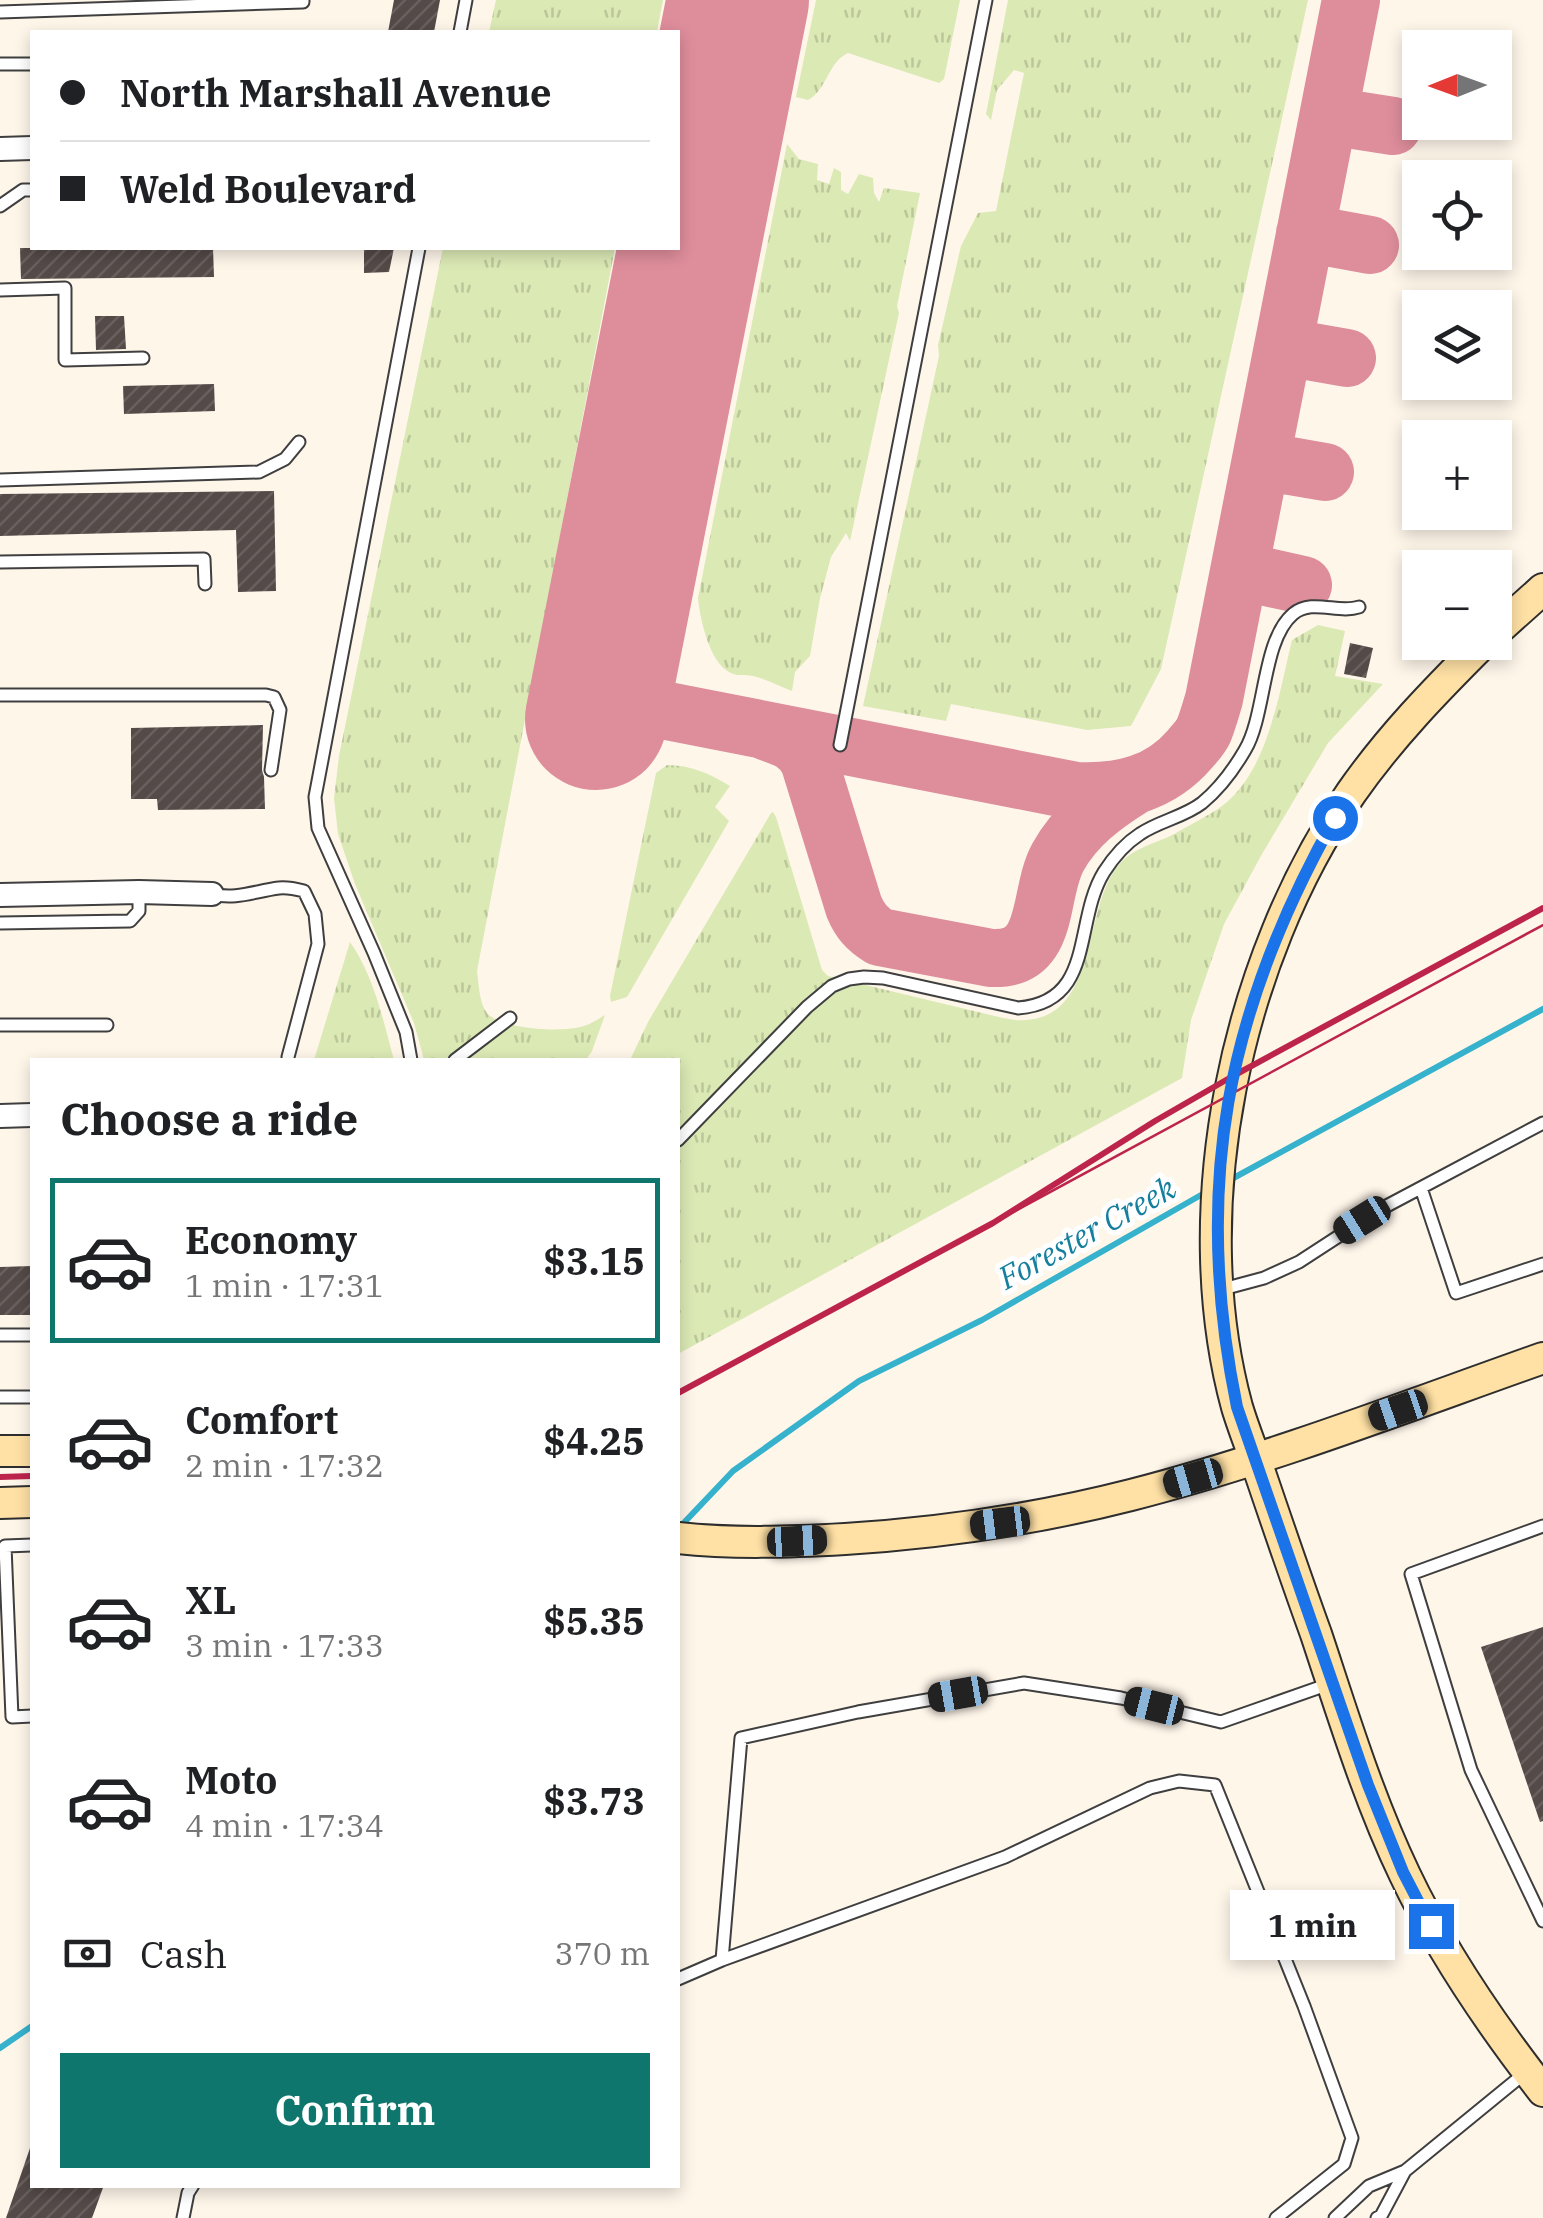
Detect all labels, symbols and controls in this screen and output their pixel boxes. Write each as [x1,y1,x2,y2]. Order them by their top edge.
north arrow [1402,30,1512,140]
map controls [1402,30,1512,660]
text: North Marshall Avenue [120,68,552,117]
button: locate [1402,160,1512,270]
text: Weld Boulevard [120,164,416,213]
button: layers [1402,290,1512,400]
button: + [1402,420,1512,530]
button: − [1402,550,1512,660]
route start [1313,796,1358,841]
text: Choose a ride [60,1089,358,1147]
water label: Forester Creek [989,1166,1183,1299]
car [1329,1191,1395,1249]
text: Economy [185,1215,357,1264]
icon: car [65,1216,155,1306]
text: $3.15 [543,1236,645,1285]
text: 1 min · 17:31 [185,1264,384,1306]
car [1365,1386,1431,1434]
text: Comfort [185,1395,338,1444]
icon: car [65,1396,155,1486]
text: $4.25 [543,1416,645,1465]
text: 2 min · 17:32 [185,1444,384,1486]
car [1160,1455,1226,1501]
car [968,1504,1032,1542]
car [766,1524,828,1558]
text: XL [185,1575,236,1624]
icon: car [65,1576,155,1666]
text: $5.35 [543,1596,645,1645]
text: 3 min · 17:33 [185,1624,384,1666]
car [926,1674,990,1714]
car [1121,1684,1187,1728]
text: Moto [185,1755,277,1804]
icon: car [65,1756,155,1846]
text: $3.73 [543,1776,645,1825]
text: 4 min · 17:34 [185,1804,384,1846]
callout: 1 min [1231,1891,1396,1961]
text: 1 min [1268,1904,1357,1946]
route end [1409,1904,1454,1949]
icon: cash [60,1926,115,1981]
text: Cash [140,1929,227,1978]
text: 370 m [554,1932,650,1974]
button: Confirm [60,2053,650,2168]

